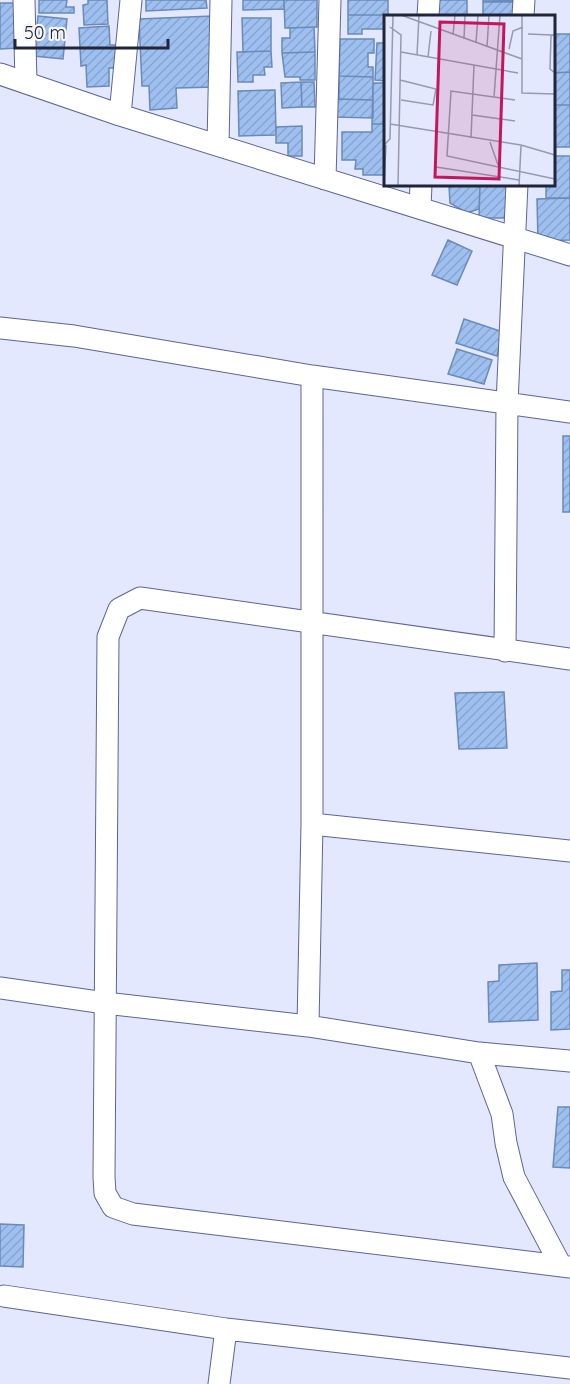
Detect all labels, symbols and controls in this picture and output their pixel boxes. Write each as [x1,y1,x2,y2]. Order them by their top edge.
scale bar [15,12,168,50]
inset map [384,15,555,186]
text: 50 m [24,21,66,44]

